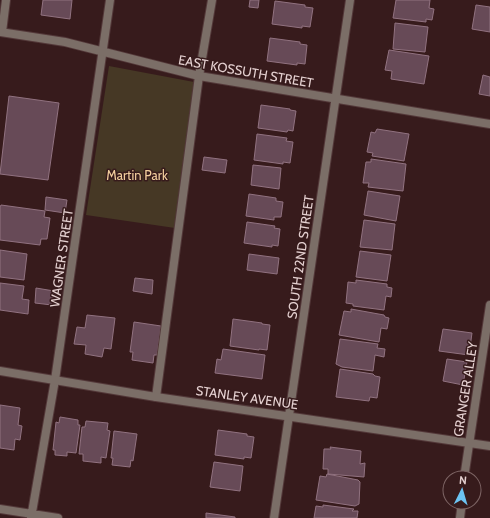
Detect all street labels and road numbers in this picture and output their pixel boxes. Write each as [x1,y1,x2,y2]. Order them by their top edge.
street label: EAST KOSSUTH STREET [177,51,315,91]
street label: SOUTH 22ND STREET [283,194,317,320]
street label: WAGNER STREET [46,208,76,308]
street label: GRANGER ALLEY [450,340,481,438]
street label: STANLEY AVENUE [195,382,299,412]

